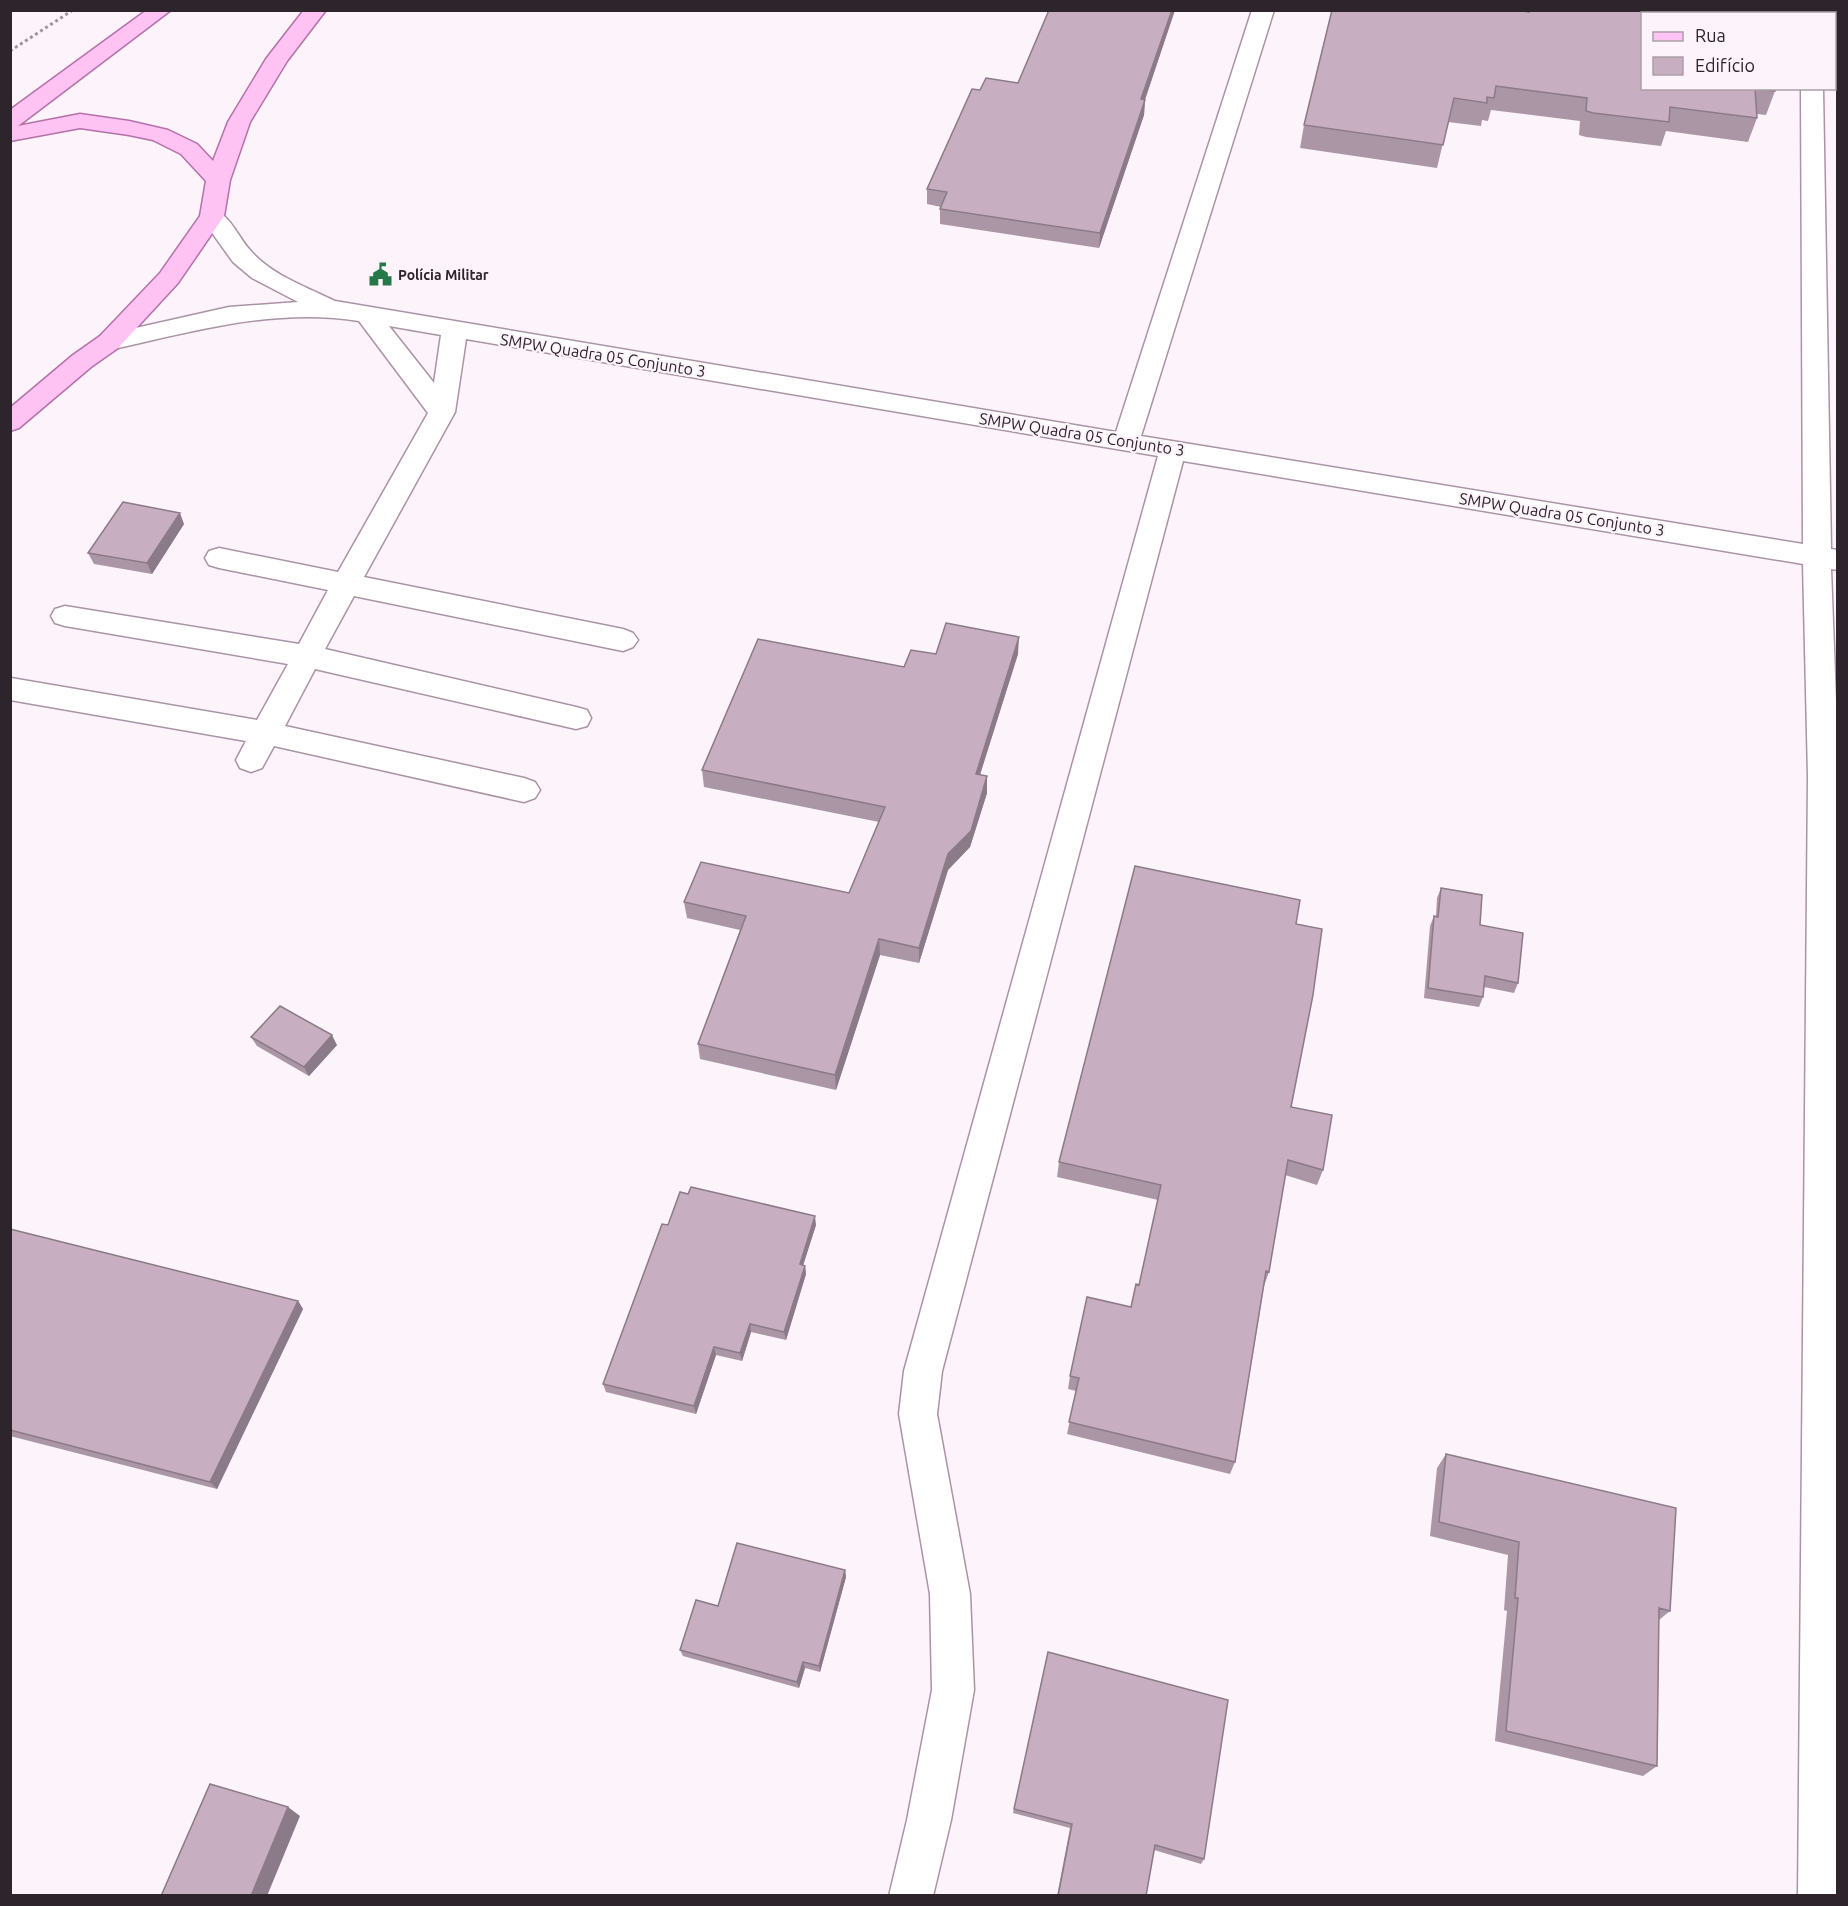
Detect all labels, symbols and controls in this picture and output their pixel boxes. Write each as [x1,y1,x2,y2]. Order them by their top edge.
legend [1641,12,1836,90]
text: Rua [1695,25,1726,45]
text: Edifício [1695,55,1755,75]
public building icon: Polícia Militar [367,262,393,288]
place label: Polícia Militar [398,267,489,283]
street label: SMPW Quadra 05 Conjunto 3 [499,330,707,380]
street label: SMPW Quadra 05 Conjunto 3 [978,409,1186,459]
street label: SMPW Quadra 05 Conjunto 3 [1458,489,1666,539]

